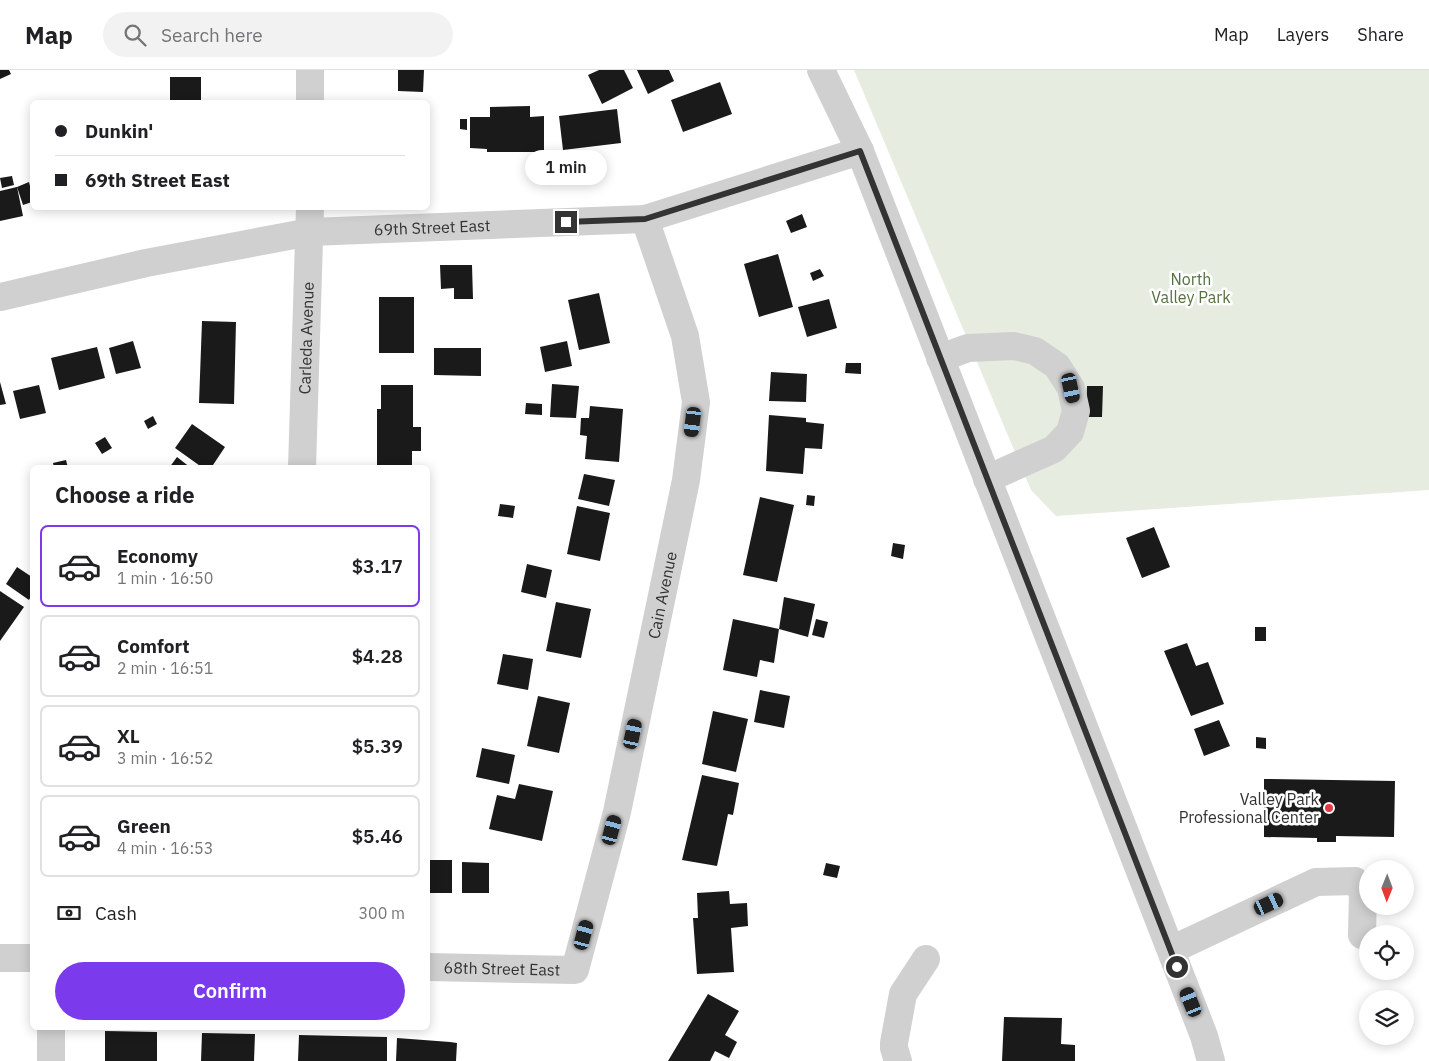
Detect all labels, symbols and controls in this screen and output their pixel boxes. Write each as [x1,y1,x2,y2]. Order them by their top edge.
search box [103,12,453,57]
text: Map [25,19,73,51]
icon: search [121,21,149,49]
text: Search here [161,23,263,47]
text: Map [1214,23,1249,46]
text: Layers [1277,23,1329,46]
text: Share [1357,23,1404,46]
text: Dunkin' [85,119,153,143]
callout: 1 min [525,150,607,184]
text: 1 min [545,157,587,177]
text: 69th Street East [85,168,230,192]
route end [555,211,577,233]
street label: 69th Street East [373,215,491,240]
park label: North Valley Park [1151,269,1231,307]
street label: Carleda Avenue [294,281,318,395]
car [1060,372,1081,404]
car [683,406,702,438]
text: Choose a ride [55,480,195,509]
icon: car [57,544,102,589]
text: Economy [117,544,198,568]
street label: Cain Avenue [643,549,681,641]
text: $3.17 [352,554,403,578]
text: 1 min · 16:50 [117,568,213,588]
icon: car [57,634,102,679]
text: Comfort [117,634,190,658]
text: $4.28 [352,644,403,668]
text: 2 min · 16:51 [117,658,213,678]
car [622,718,643,750]
icon: car [57,724,102,769]
text: XL [117,724,140,748]
text: $5.39 [352,734,403,758]
text: 3 min · 16:52 [117,748,213,768]
place label: Valley Park Professional Center [1179,789,1320,827]
marker: Valley Park Professional Center [1323,802,1335,814]
icon: car [57,814,102,859]
text: Green [117,814,171,838]
car [600,814,623,846]
text: $5.46 [352,824,403,848]
text: 4 min · 16:53 [117,838,213,858]
north arrow [1359,860,1414,915]
map controls [1359,860,1414,1045]
car [1252,891,1285,917]
icon: cash [55,899,83,927]
text: Cash [95,901,137,925]
text: 300 m [358,903,405,923]
car [572,919,595,951]
button: locate [1359,925,1414,980]
route start [1166,956,1188,978]
street label: 68th Street East [443,957,560,980]
button: Confirm [55,962,405,1020]
car [1178,985,1203,1019]
button: layers [1359,990,1414,1045]

